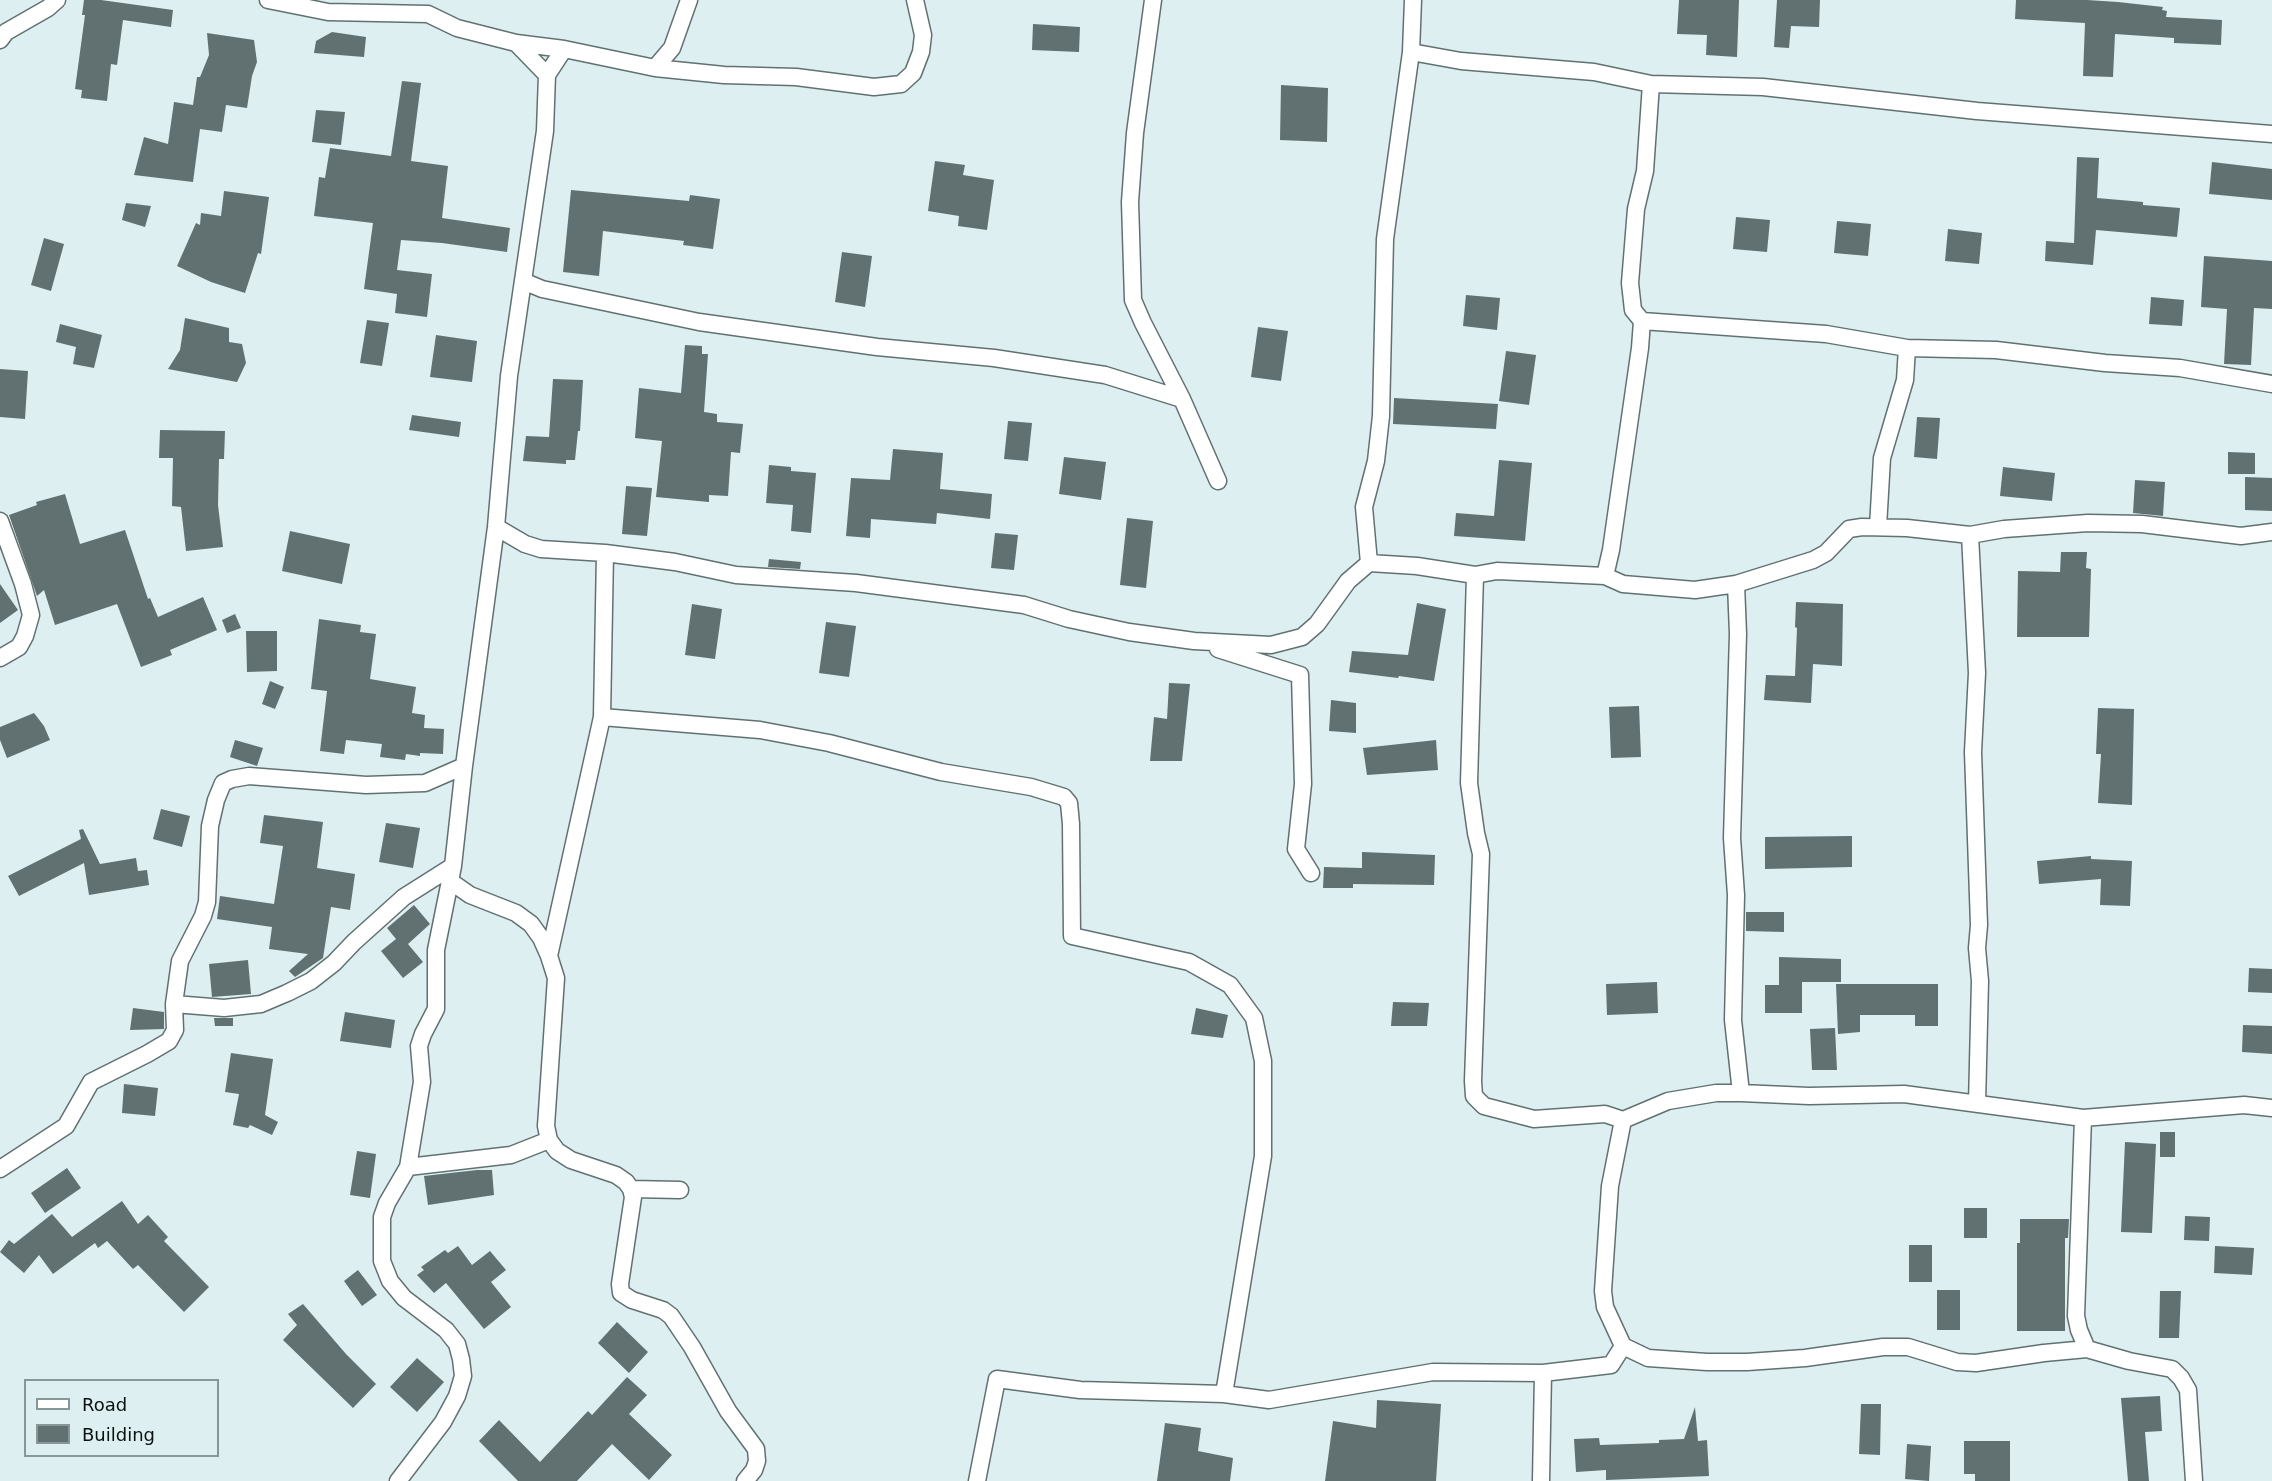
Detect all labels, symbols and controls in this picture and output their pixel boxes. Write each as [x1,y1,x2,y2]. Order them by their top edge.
legend [24,1379,219,1457]
text: Road [82,1394,127,1415]
text: Building [82,1424,155,1445]

